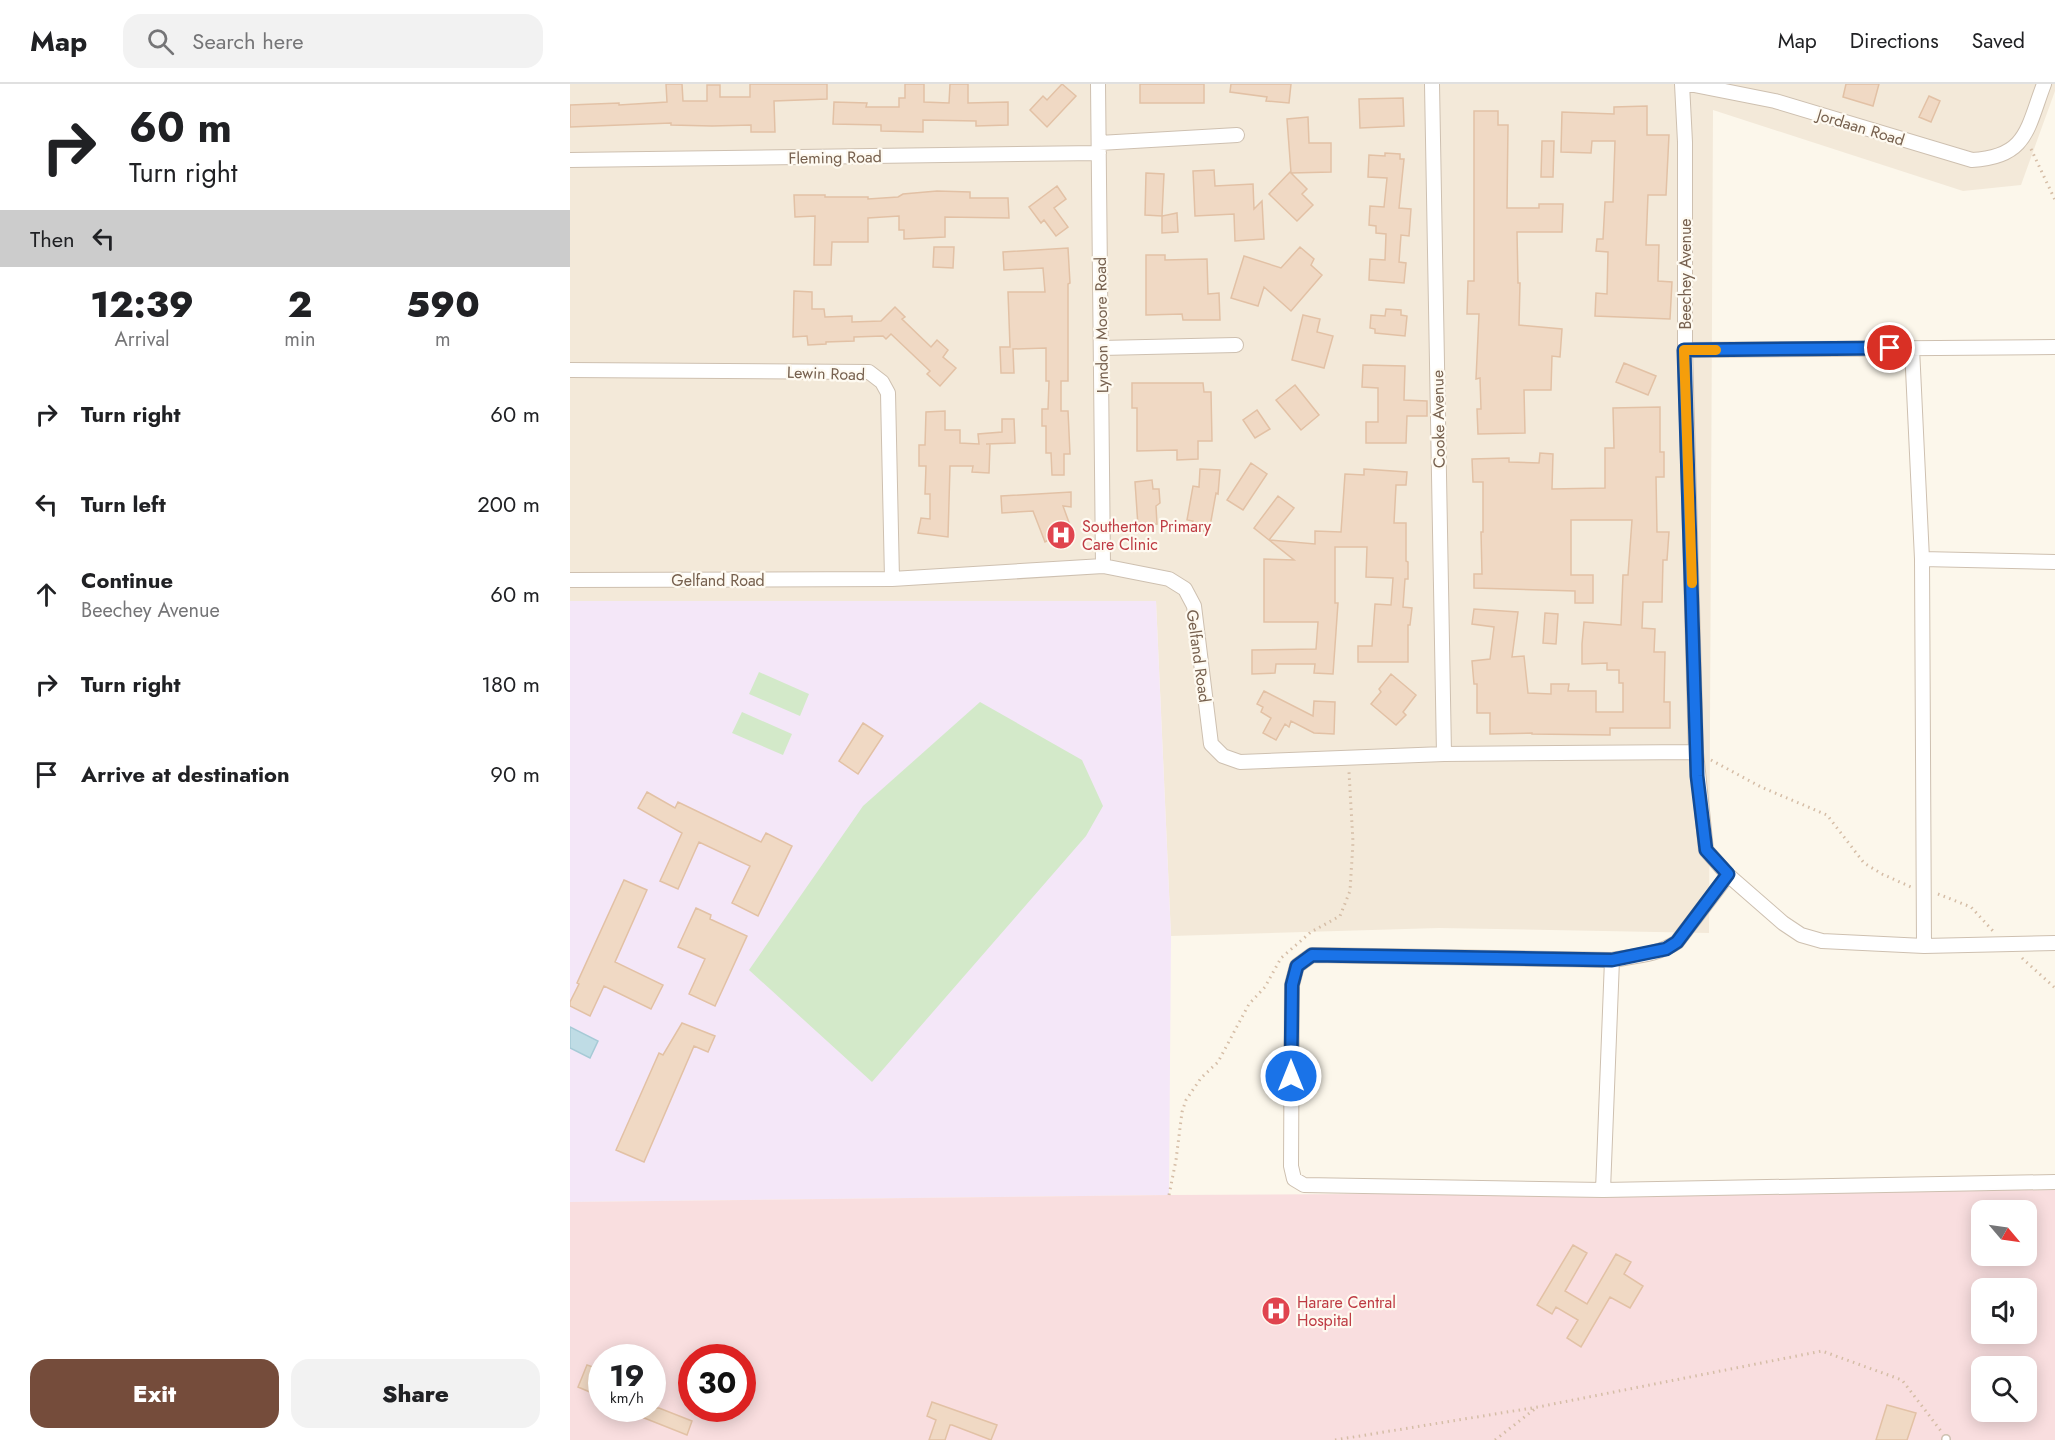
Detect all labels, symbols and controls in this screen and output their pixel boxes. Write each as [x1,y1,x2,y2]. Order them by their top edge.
search box [123,14,543,68]
text: Map [30,21,87,62]
icon: search [144,25,177,58]
text: Search here [192,25,304,57]
text: Map [1778,26,1817,56]
text: Directions [1850,26,1939,56]
text: Saved [1972,26,2025,56]
text: 60 m [129,97,232,158]
street label: Jordaan Road [1812,103,1907,152]
icon: right [30,108,108,186]
street label: Fleming Road [788,145,882,170]
text: Turn right [129,153,237,192]
street label: Beechey Avenue [1674,218,1697,330]
icon: left [87,222,120,255]
text: Then [30,223,75,255]
street label: Lyndon Moore Road [1089,257,1114,393]
text: 12:39 [90,278,194,330]
text: 2 [288,278,312,330]
text: 590 [406,278,480,330]
pin [1864,322,1915,373]
text: Arrival [115,325,170,354]
text: min [284,325,316,354]
text: m [435,325,451,354]
icon: arrive [1873,331,1906,364]
street label: Lewin Road [787,361,865,386]
street label: Cooke Avenue [1426,370,1451,468]
icon: right [30,398,63,431]
text: Turn right [81,398,181,430]
text: 60 m [490,398,540,430]
icon: left [30,488,63,521]
text: Turn left [81,488,166,520]
text: 200 m [477,488,540,520]
place label: Southerton Primary Care Clinic [1082,515,1212,556]
hospital icon: Southerton Primary Care Clinic [1045,519,1077,551]
text: Continue [81,564,173,596]
street label: Gelfand Road [671,569,765,592]
icon: ahead [30,578,63,611]
text: 60 m [490,578,540,610]
text: Beechey Avenue [81,596,220,625]
street label: Gelfand Road [1181,608,1216,704]
icon: right [30,668,63,701]
text: Turn right [81,668,181,700]
text: 180 m [481,668,540,700]
icon: arrive [30,758,63,791]
text: Arrive at destination [81,758,290,790]
text: 90 m [490,758,540,790]
position arrow [1259,1044,1323,1108]
north arrow [1971,1200,2037,1266]
map controls [1971,1200,2037,1422]
button: sound [1971,1278,2037,1344]
place label: Harare Central Hospital [1297,1291,1396,1332]
hospital icon: Harare Central Hospital [1260,1295,1292,1327]
speed limit sign: 30 [678,1344,756,1422]
text: 19 [609,1354,645,1397]
button: search [1971,1356,2037,1422]
button: Exit [30,1359,279,1428]
button: Share [291,1359,540,1428]
text: km/h [610,1387,644,1409]

